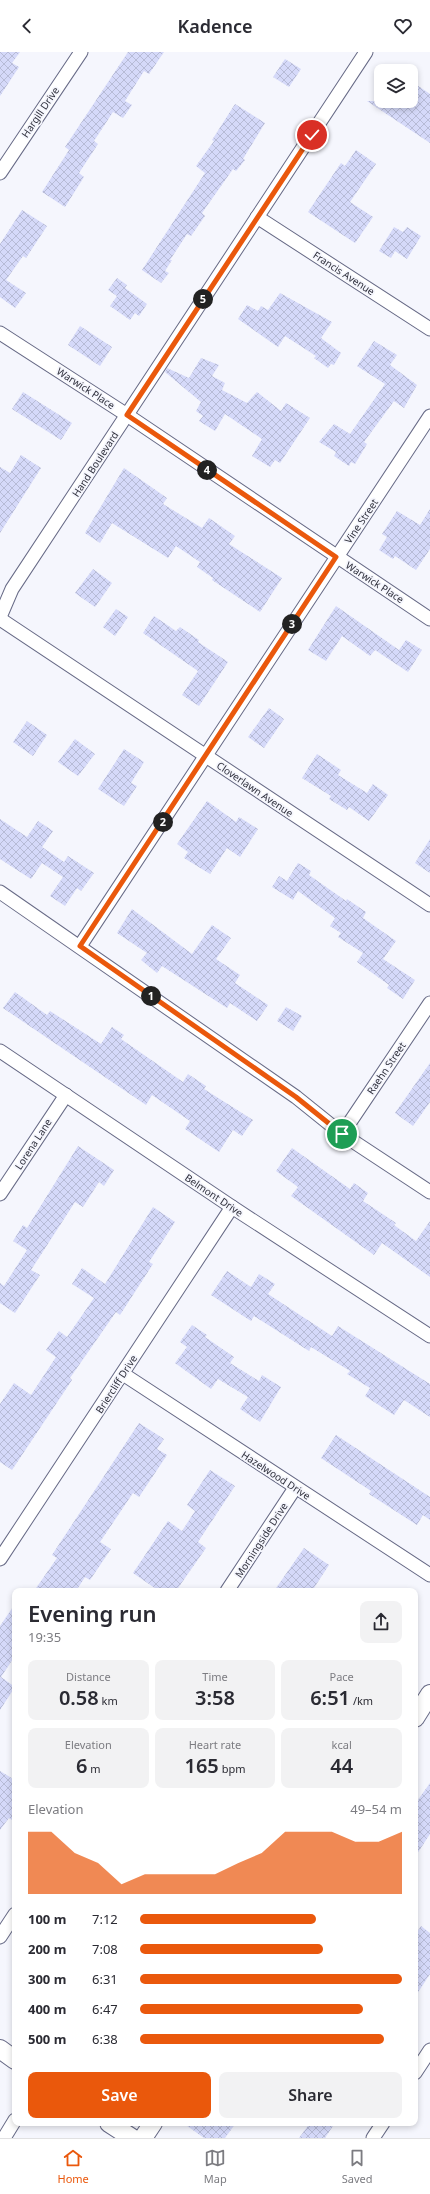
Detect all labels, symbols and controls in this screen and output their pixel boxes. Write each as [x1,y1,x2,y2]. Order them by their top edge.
text: Kadence [177,14,253,38]
icon: back [16,15,38,37]
icon: heart [392,15,414,37]
map controls [374,64,418,108]
button: layers [374,64,418,108]
street label: Hargill Drive [18,84,62,140]
pin [295,118,329,152]
icon: check [301,124,323,146]
street label: Francis Avenue [310,248,378,298]
pin: 5 [193,289,213,309]
text: 5 [200,291,206,306]
street label: Warwick Place [54,364,118,412]
street label: Hand Boulevard [69,429,121,499]
pin: 4 [197,460,217,480]
text: 4 [204,462,210,477]
street label: Vine Street [341,496,381,546]
street label: Warwick Place [343,558,407,606]
pin: 3 [282,614,302,634]
text: 3 [289,616,295,631]
street label: Cloverlawn Avenue [214,758,296,820]
pin: 2 [153,812,173,832]
text: 2 [160,814,166,829]
pin: 1 [141,986,161,1006]
text: 1 [148,988,154,1003]
street label: Raehn Street [363,1039,409,1097]
street label: Lorena Lane [11,1116,55,1172]
pin [325,1117,359,1151]
icon: arrive [331,1123,353,1145]
street label: Belmont Drive [182,1170,246,1220]
street label: Briercliff Drive [92,1352,140,1416]
street label: Hazelwood Drive [239,1448,313,1503]
street label: Morningside Drive [231,1499,291,1580]
text: Evening run [28,1598,157,1628]
button: share [360,1601,402,1643]
text: 19:35 [28,1628,61,1646]
text: Distance [66,1669,111,1684]
text: Time [202,1669,228,1684]
text: Pace [330,1669,354,1684]
text: 0.58 [59,1684,99,1711]
text: 3:58 [195,1684,235,1711]
text: 6:51 [310,1684,350,1711]
text: km [99,1693,118,1708]
text: /km [350,1693,373,1708]
text: Elevation [65,1737,112,1752]
text: Heart rate [189,1737,241,1752]
text: kcal [332,1737,352,1752]
text: 6 [76,1752,87,1779]
text: 165 [184,1752,219,1779]
text: 44 [330,1752,353,1779]
text: m [87,1761,101,1776]
text: bpm [219,1761,246,1776]
text: Elevation [28,1800,84,1818]
text: 49–54 m [350,1800,402,1818]
text: 100 m [28,1910,66,1928]
text: 7:12 [92,1910,118,1928]
text: 200 m [28,1940,66,1958]
text: 7:08 [92,1940,118,1958]
text: 300 m [28,1970,66,1988]
text: 6:31 [92,1970,118,1988]
text: 400 m [28,2000,66,2018]
text: 6:47 [92,2000,118,2018]
text: 500 m [28,2030,66,2048]
text: 6:38 [92,2030,118,2048]
button: Save [28,2072,211,2118]
button: Share [219,2072,402,2118]
tab: Home [58,2147,89,2186]
tab: Map [204,2147,227,2186]
tab: Saved [342,2147,373,2186]

